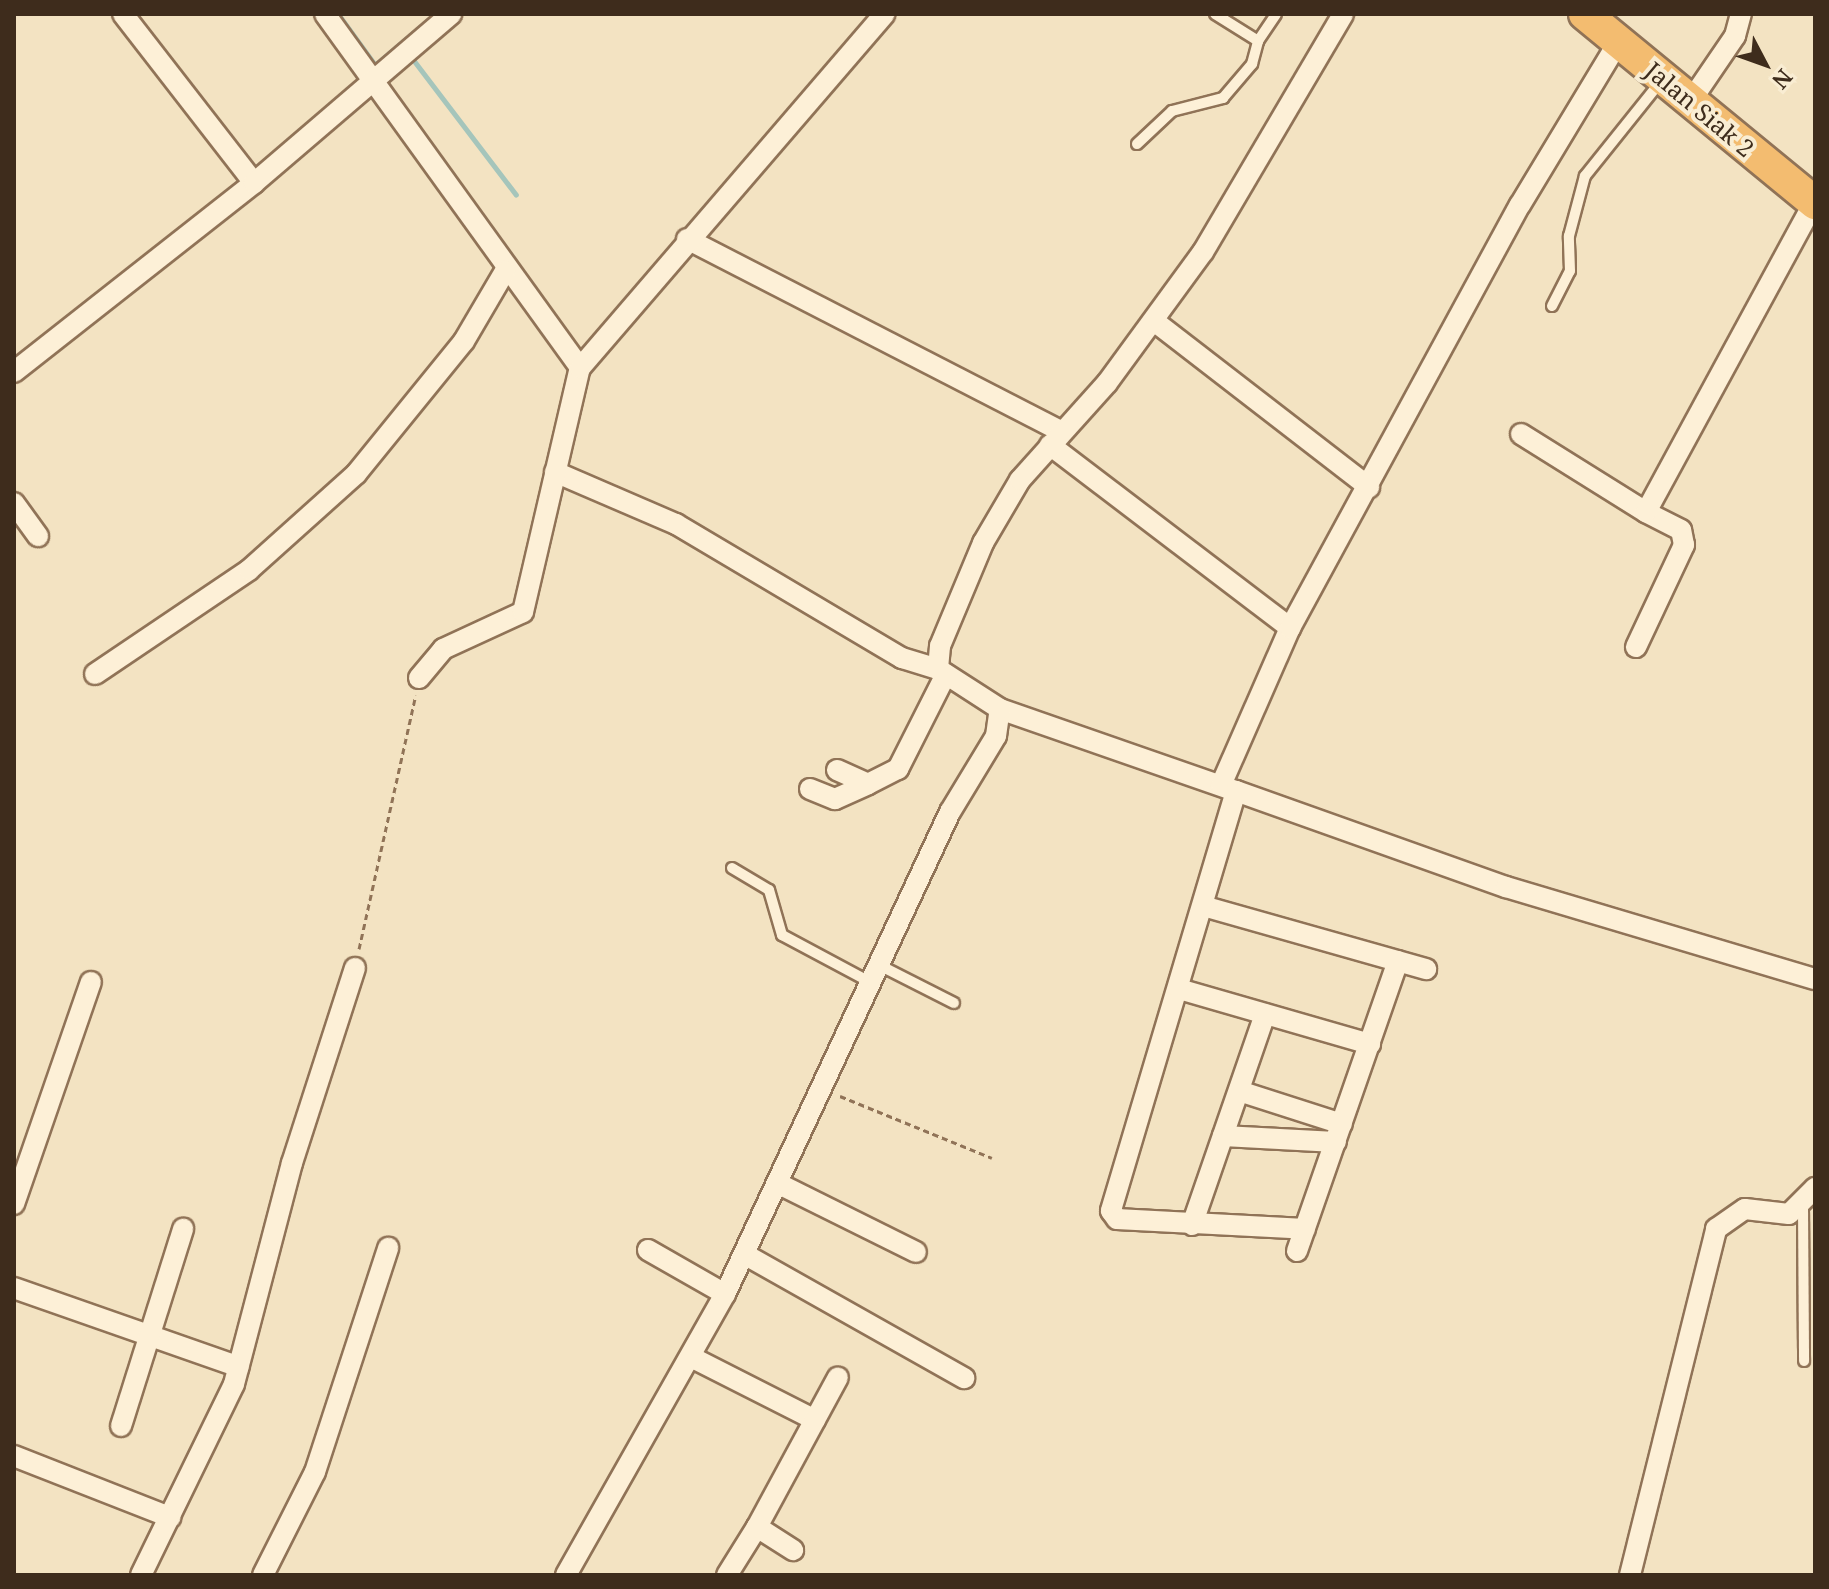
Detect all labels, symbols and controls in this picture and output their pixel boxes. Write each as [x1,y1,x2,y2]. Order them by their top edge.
north arrow [1725,24,1805,104]
street label: Jalan Siak 2 [1640,55,1760,163]
text: N [1766,63,1800,96]

